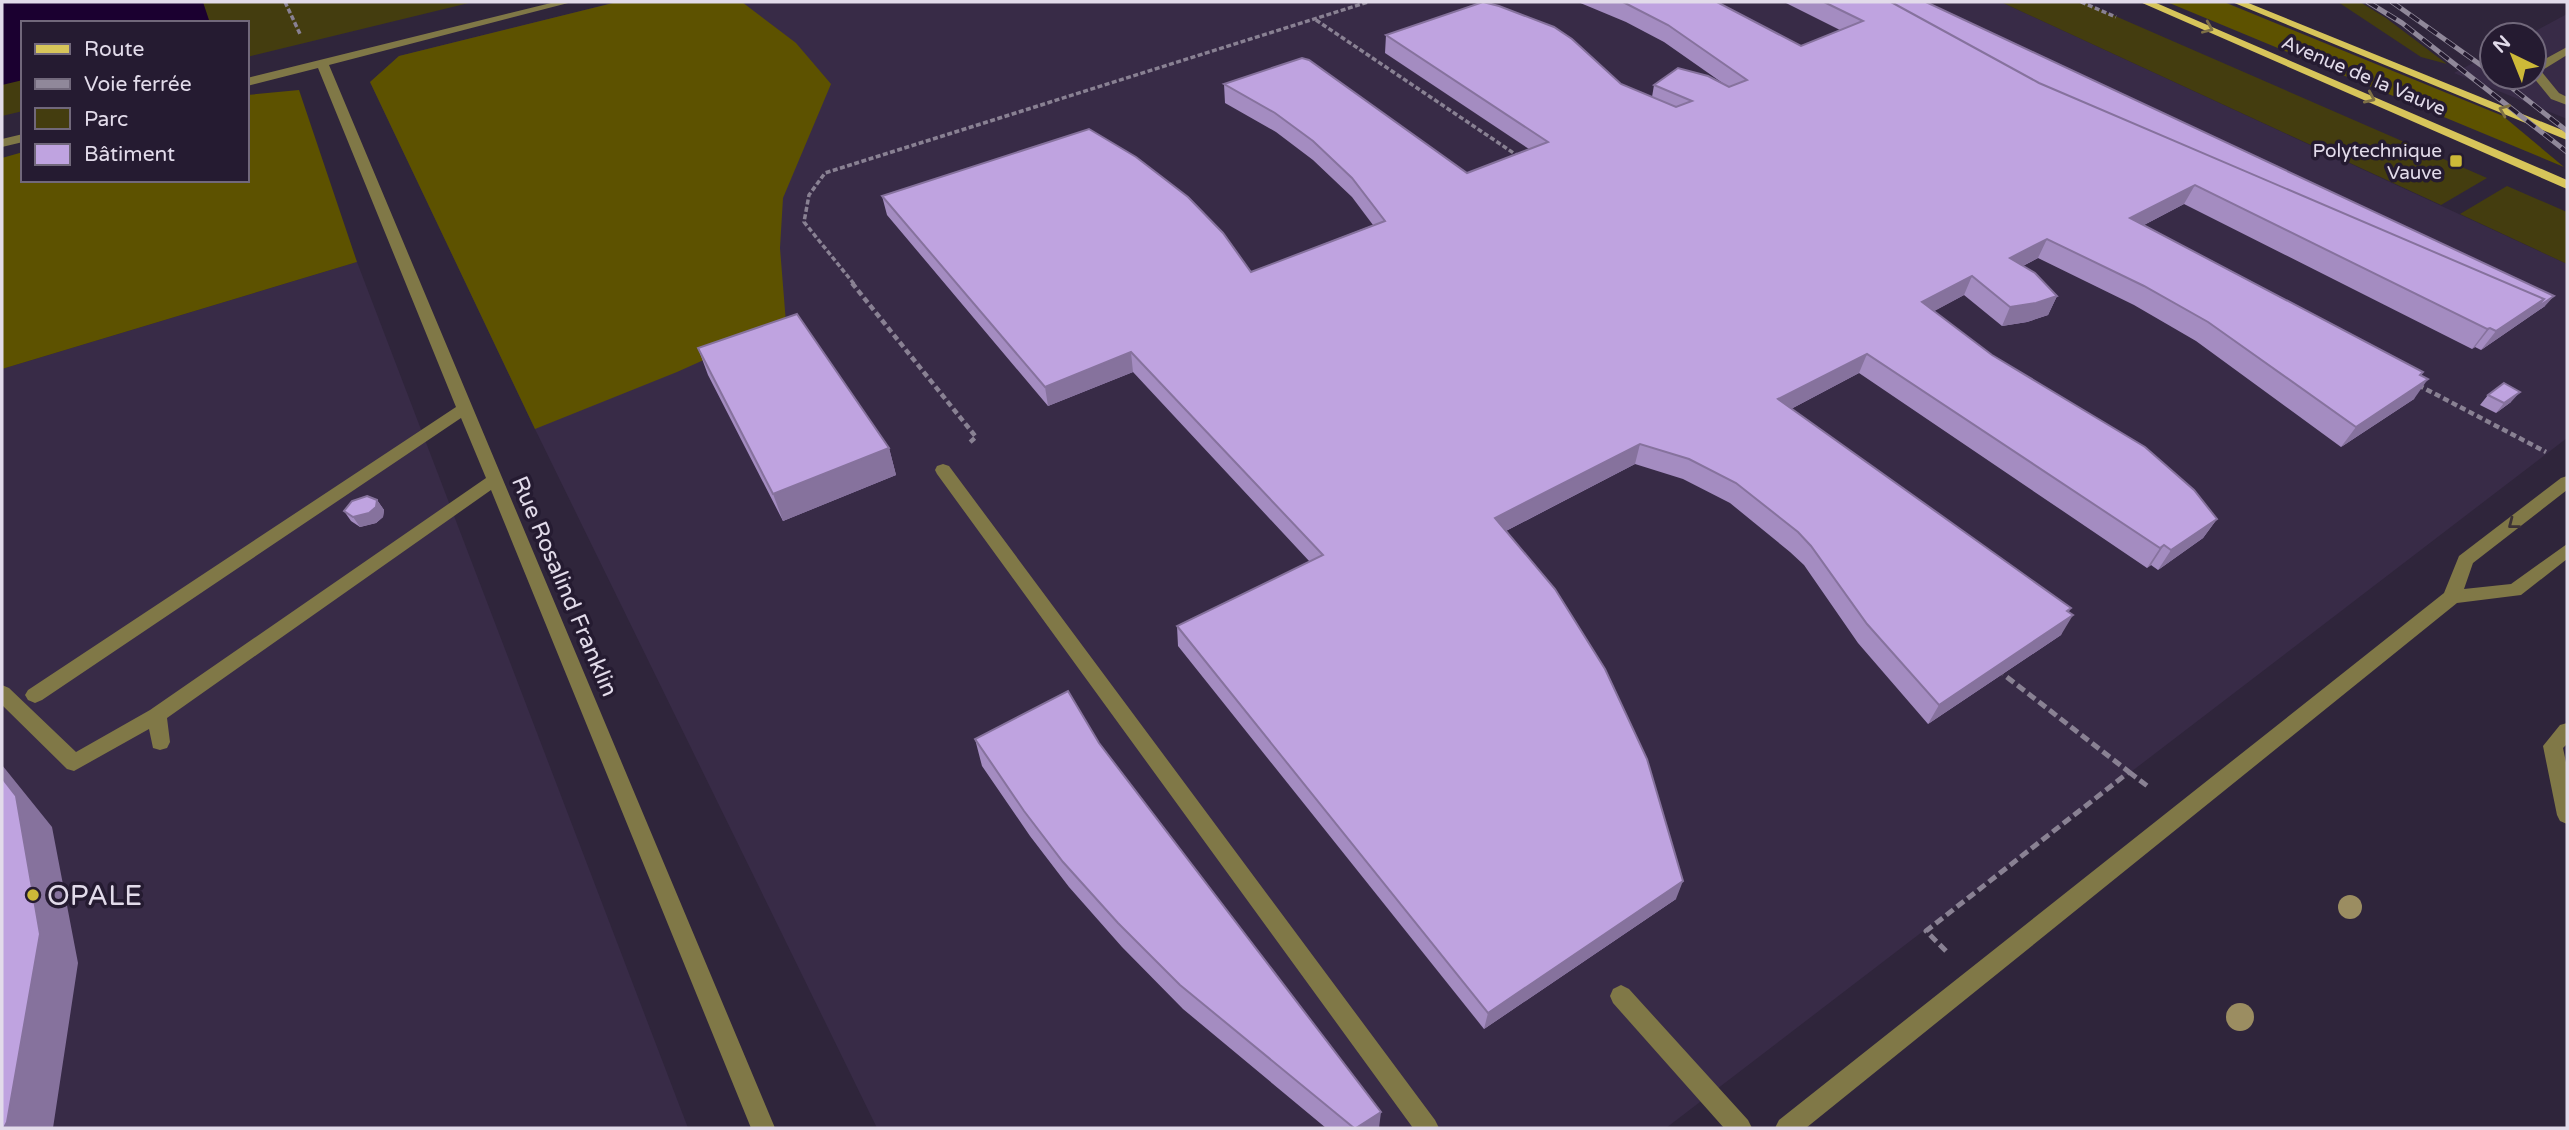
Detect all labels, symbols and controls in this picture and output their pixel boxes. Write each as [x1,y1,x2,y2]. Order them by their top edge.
one-way arrow [2201,20,2213,34]
legend [21,21,248,182]
north arrow [2478,21,2548,91]
street label: Avenue de la Vauve [2278,31,2449,120]
text: N [2489,31,2515,58]
text: Route [84,37,144,62]
text: Voie ferrée [84,72,192,97]
one-way arrow [2363,90,2375,104]
one-way arrow [2499,104,2511,118]
text: Parc [84,107,128,132]
place label: Polytechnique Vauve [2312,140,2442,184]
text: Bâtiment [84,142,175,167]
marker: Polytechnique Vauve [2448,153,2464,169]
street label: Rue Rosalind Franklin [505,472,623,701]
one-way arrow [2508,516,2521,529]
place label: OPALE [47,879,142,913]
marker: OPALE [25,887,41,903]

